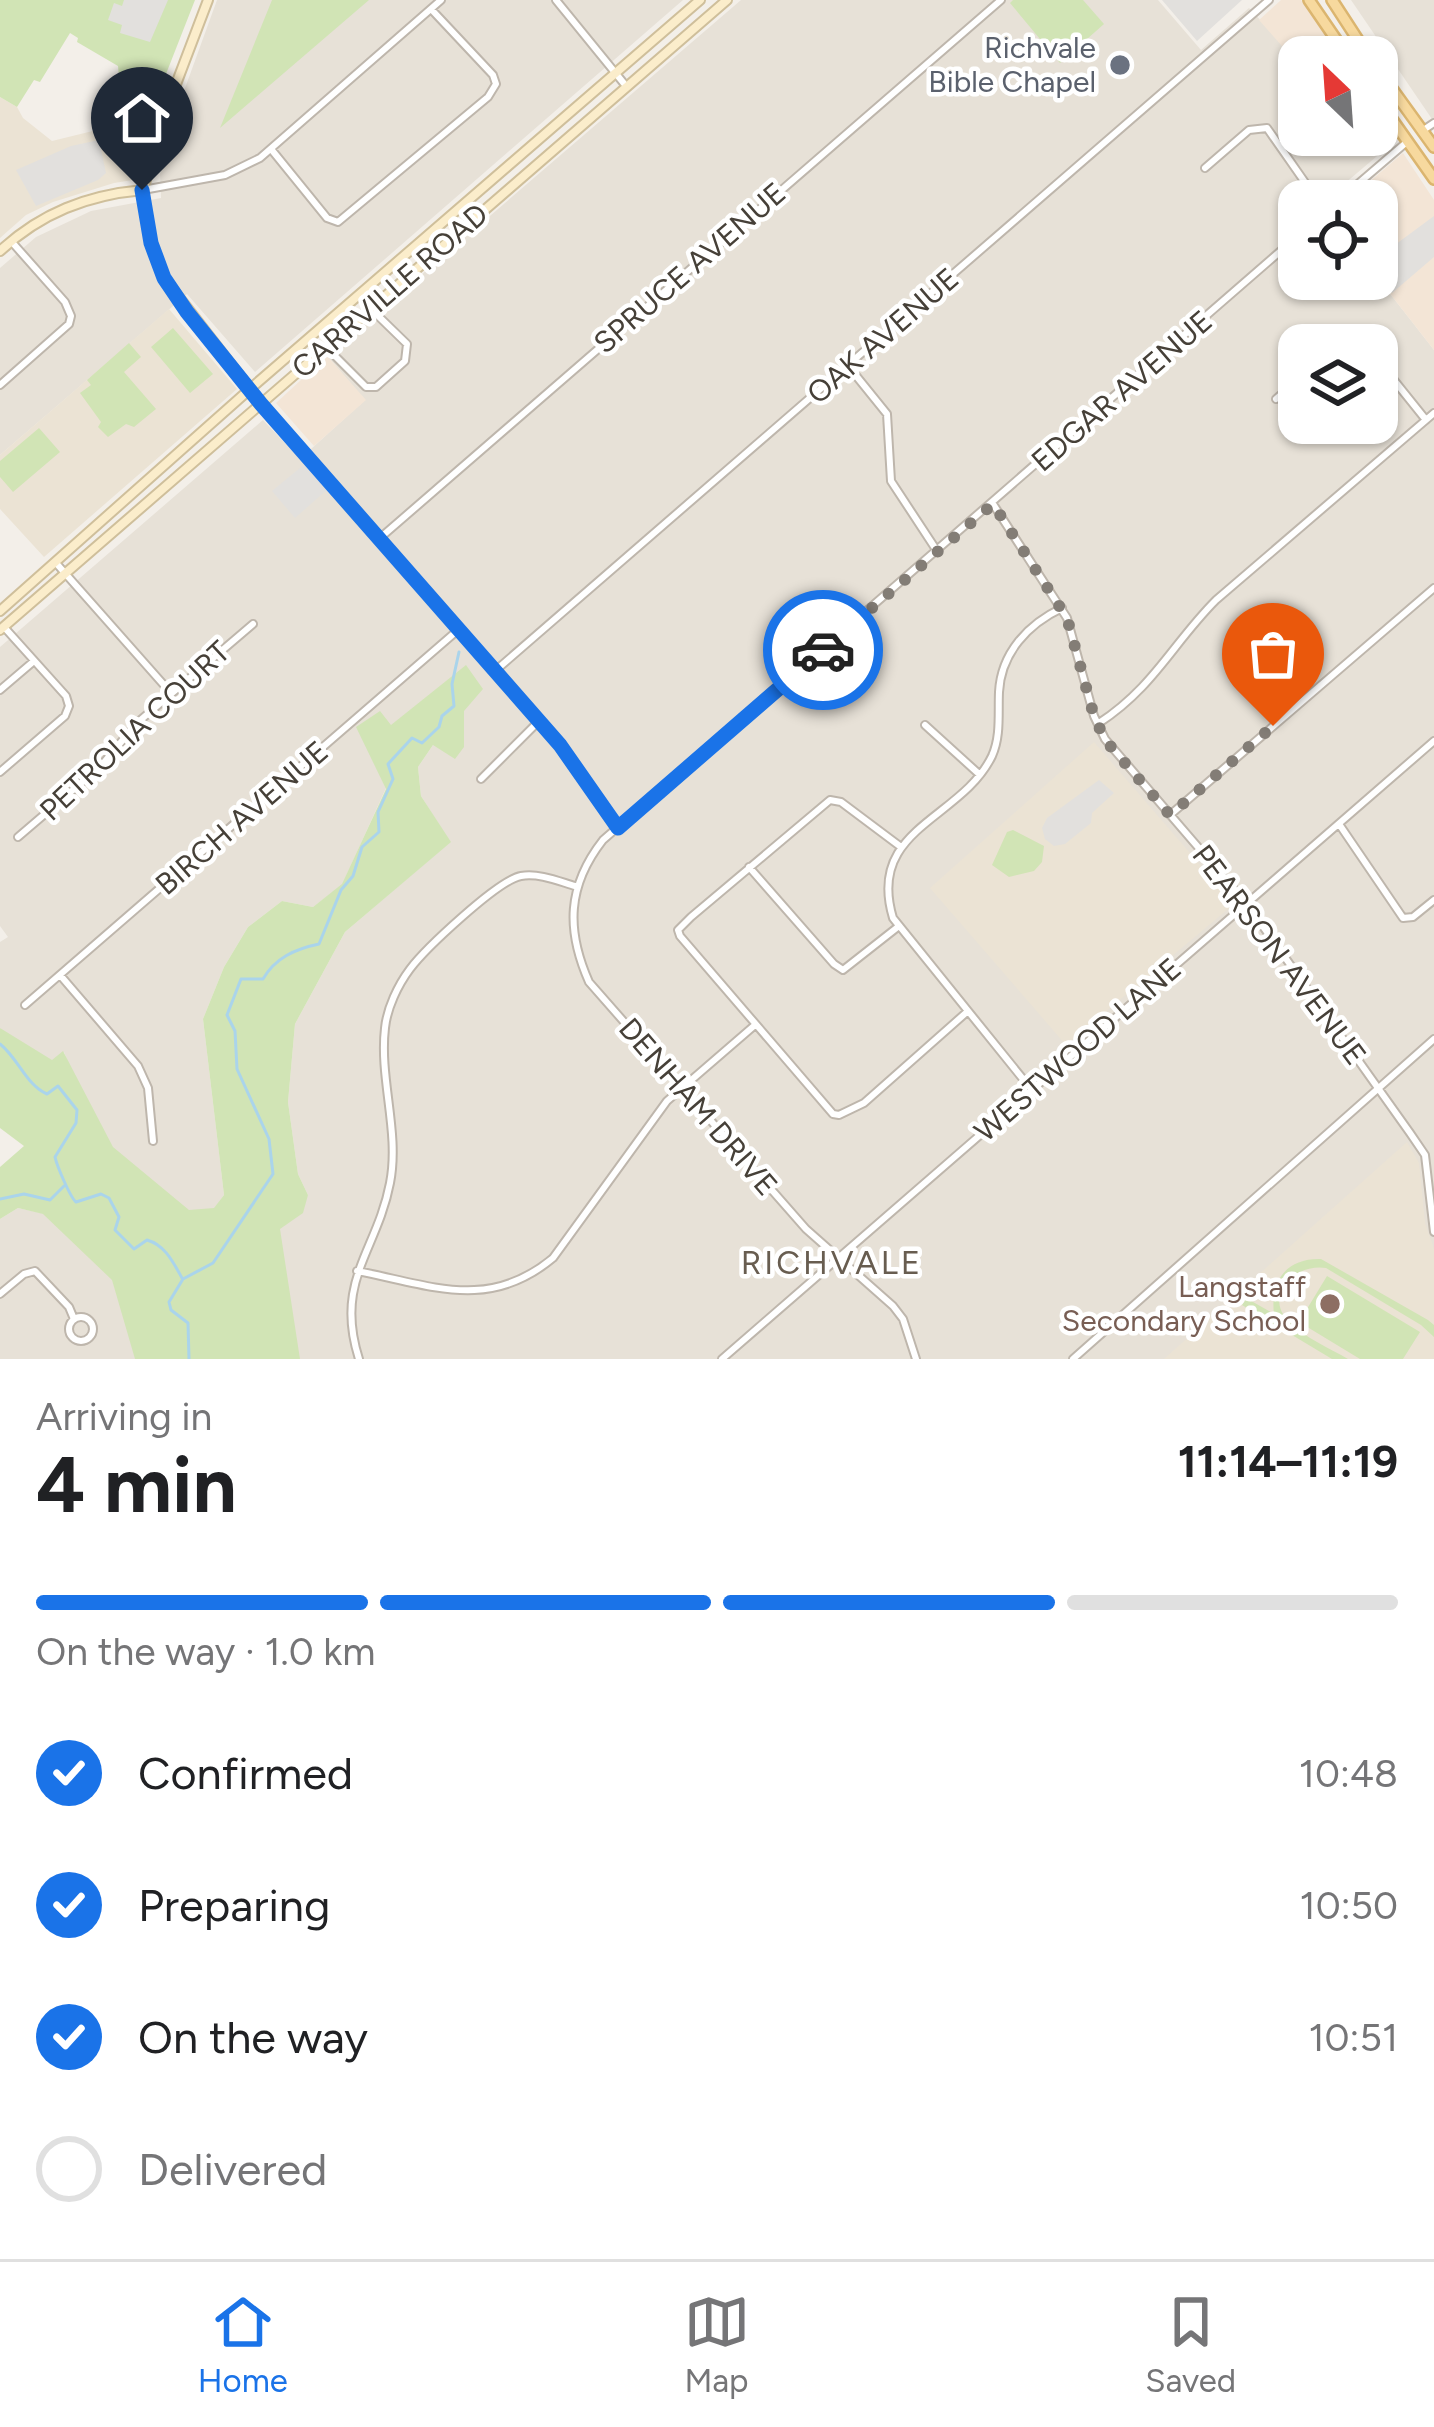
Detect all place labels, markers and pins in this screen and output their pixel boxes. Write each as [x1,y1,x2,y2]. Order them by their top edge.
place label: Richvale Bible Chapel [928,29,1096,100]
marker: Richvale Bible Chapel [1107,52,1133,78]
pin [91,67,193,190]
pin [1222,603,1324,726]
place label: Langstaff Secondary School [1062,1268,1306,1339]
marker: Langstaff Secondary School [1317,1291,1343,1317]

